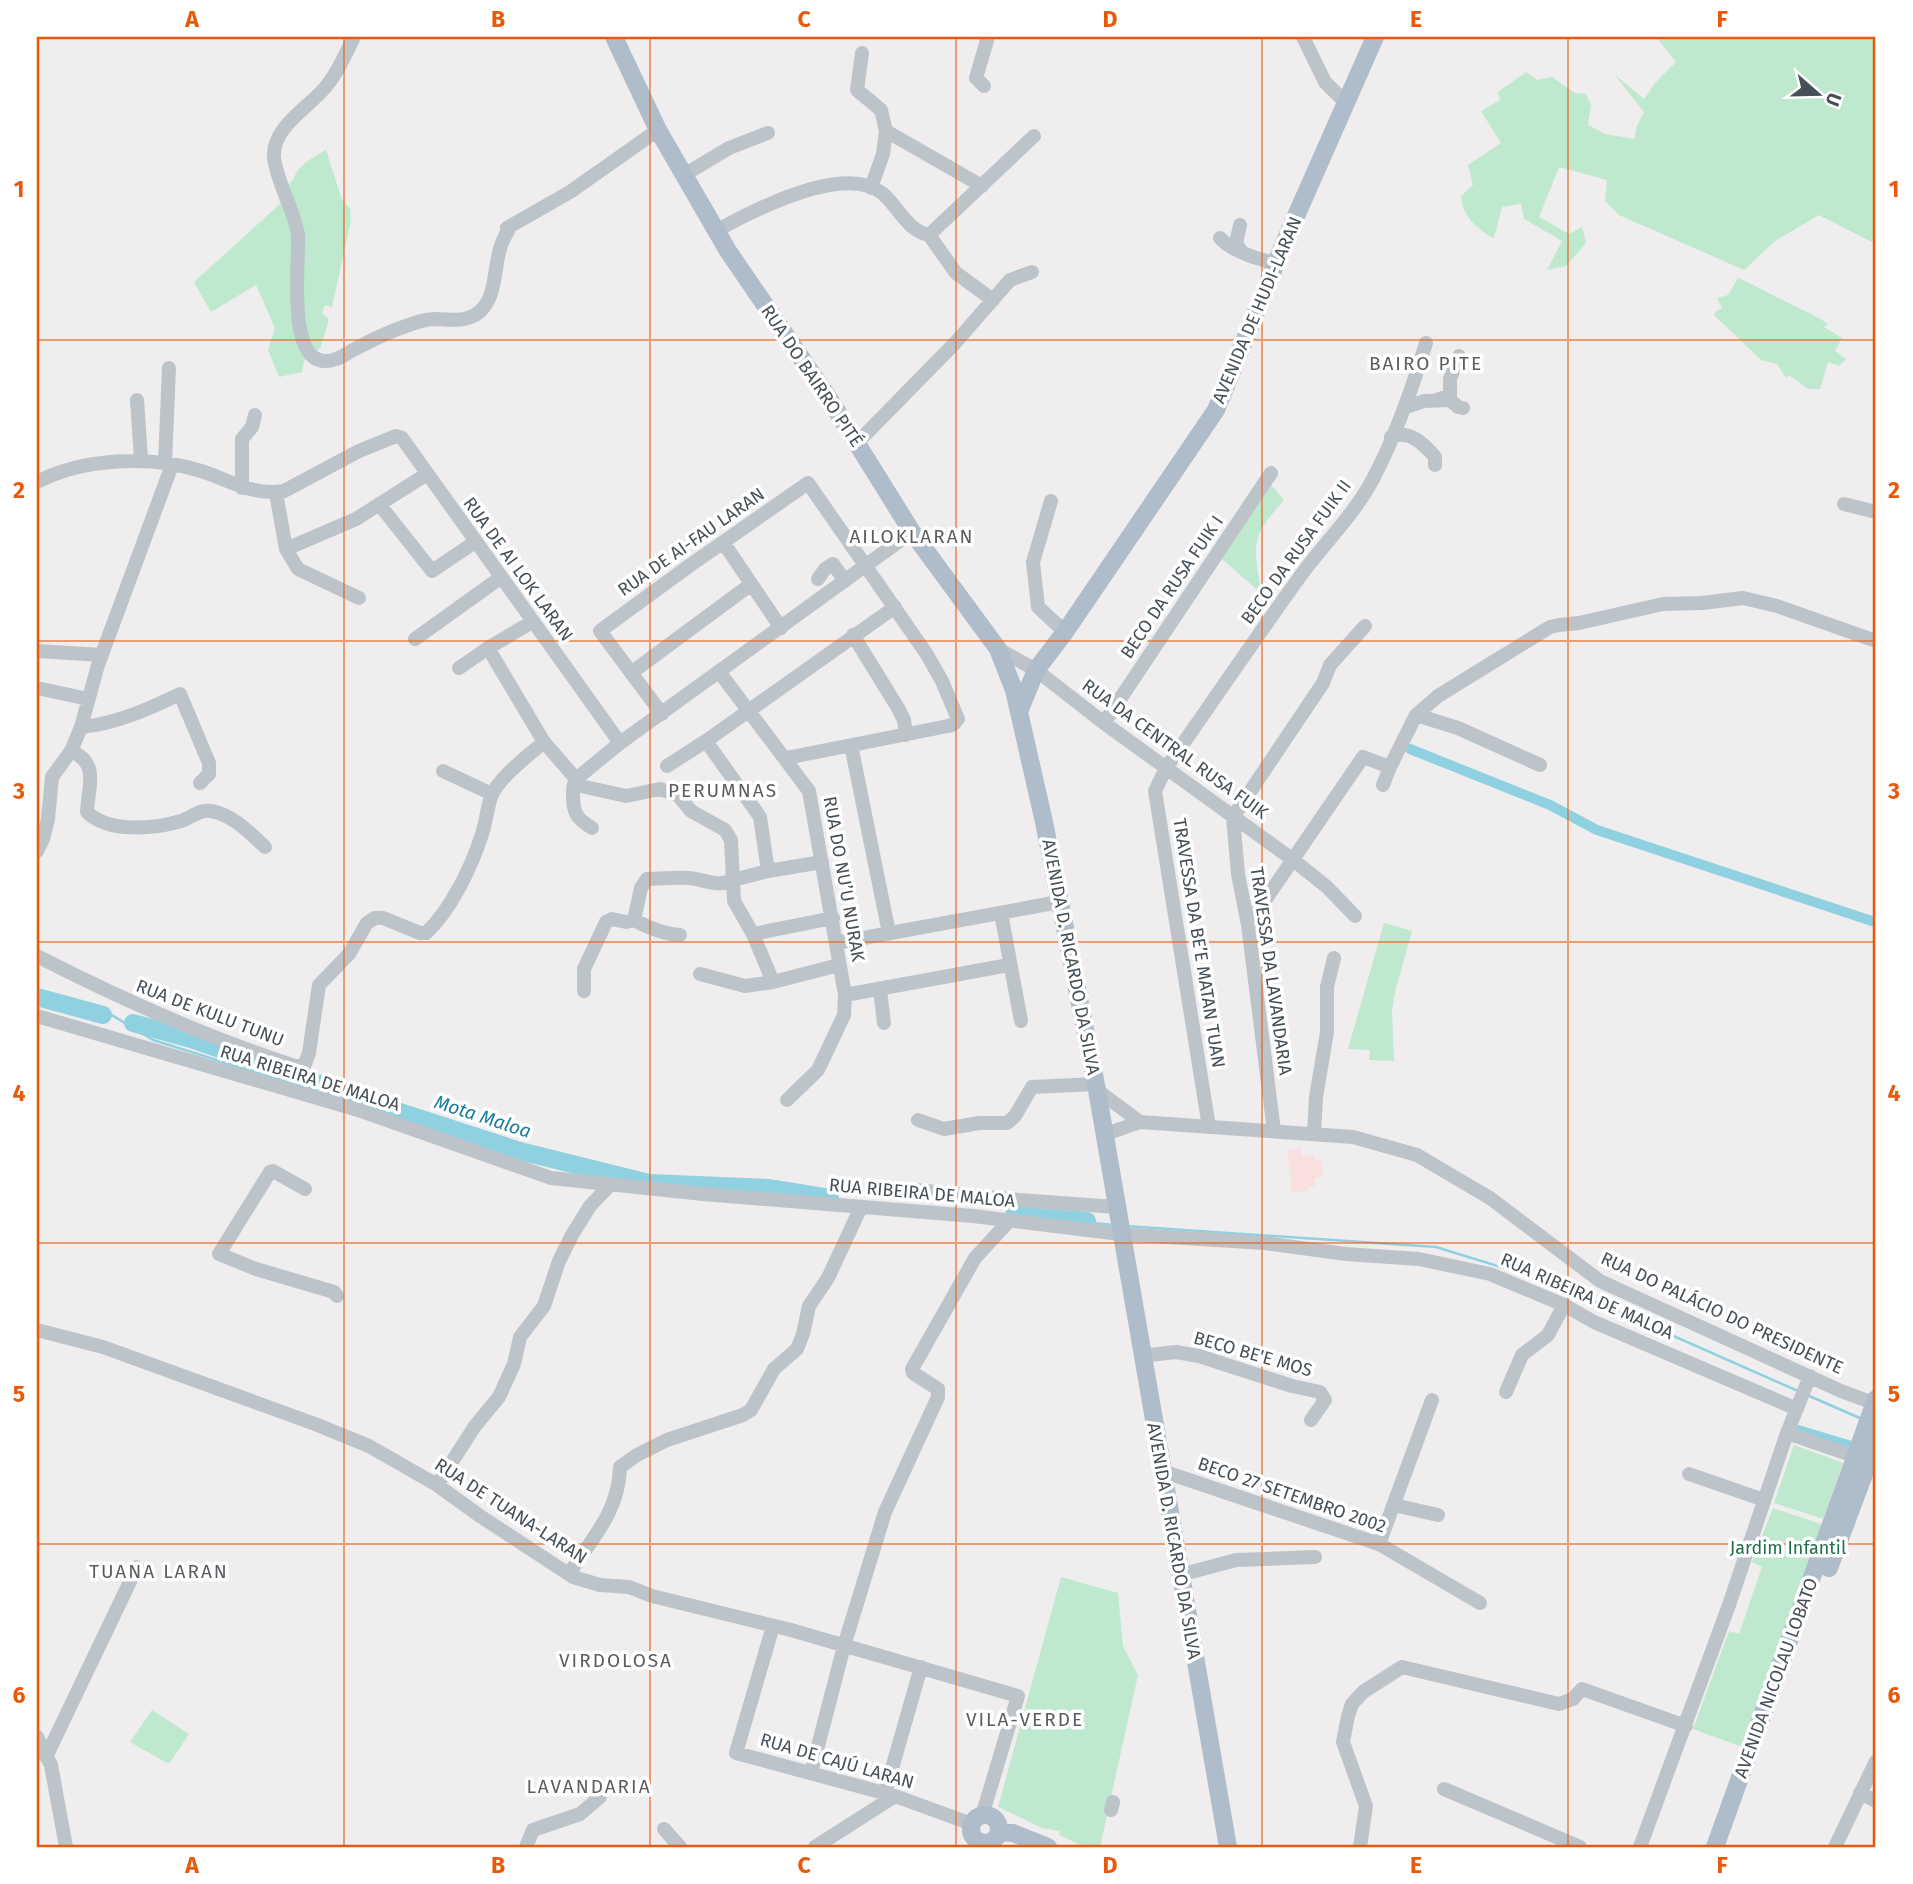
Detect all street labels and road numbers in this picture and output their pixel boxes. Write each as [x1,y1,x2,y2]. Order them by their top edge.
street label: AVENIDA DE HUDI-LARAN [1208,213,1306,407]
street label: RUA DO BAIRRO PITÉ [756,300,868,451]
street label: BECO DA RUSA FUIK II [1236,475,1356,629]
street label: RUA DE AI-FAU LARAN [613,483,769,601]
street label: RUA DE AI LOK LARAN [458,493,578,645]
street label: BECO DA RUSA FUIK I [1116,511,1228,663]
street label: RUA DA CENTRAL RUSA FUIK [1078,674,1273,824]
street label: RUA DO NU’U NURAK [819,795,869,964]
street label: TRAVESSA DA BE’E MATAN TUAN [1168,817,1230,1069]
street label: AVENIDA D. RICARDO DA SILVA [1037,837,1105,1077]
street label: TRAVESSA DA LAVANDARIA [1245,865,1297,1077]
street label: RUA DE KULU TUNU [133,975,287,1051]
street label: RUA RIBEIRA DE MALOA [218,1040,403,1116]
street label: RUA RIBEIRA DE MALOA [828,1174,1017,1212]
street label: RUA DO PALÁCIO DO PRESIDENTE [1597,1246,1847,1379]
street label: RUA RIBEIRA DE MALOA [1497,1248,1677,1344]
street label: BECO BE'E MOS [1191,1327,1315,1381]
street label: AVENIDA D. RICARDO DA SILVA [1142,1421,1206,1662]
street label: BECO 27 SETEMBRO 2002 [1195,1452,1389,1538]
street label: RUA DE TUANA-LARAN [431,1453,591,1569]
street label: AVENIDA NICOLAU LOBATO [1730,1575,1822,1781]
street label: RUA DE CAJÚ LARAN [758,1728,917,1793]

